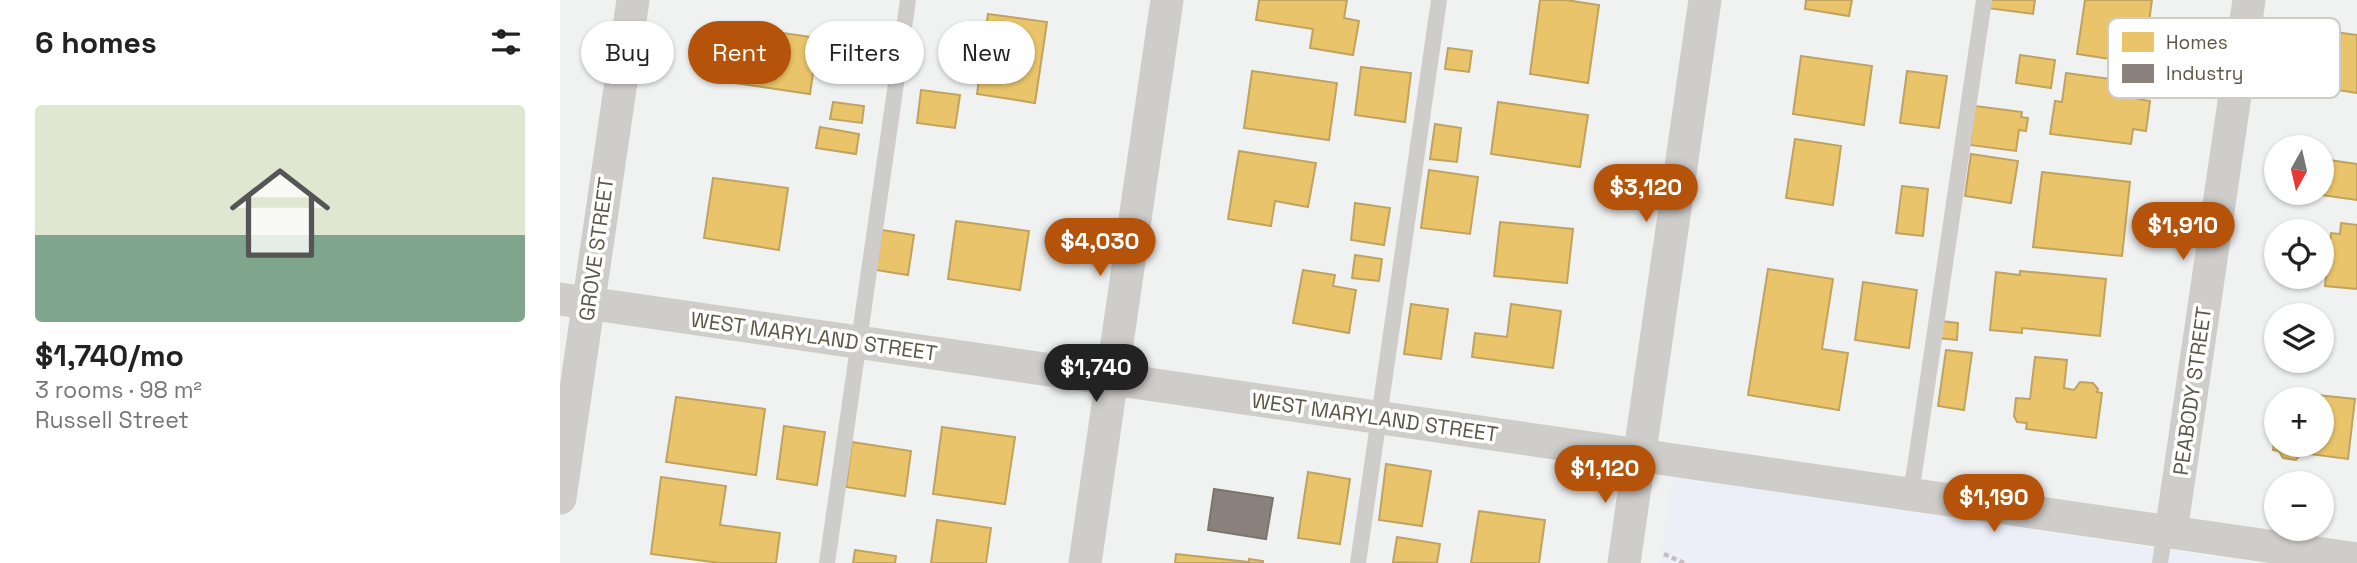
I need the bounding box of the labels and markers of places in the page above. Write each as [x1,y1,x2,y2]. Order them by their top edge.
pin: $3,120 [1589,164,1703,224]
pin: $1,910 [2126,202,2240,262]
pin: $4,030 [1043,218,1157,278]
pin: $1,740 [1039,344,1153,404]
pin: $1,120 [1548,446,1662,505]
pin: $1,190 [1937,475,2051,534]

